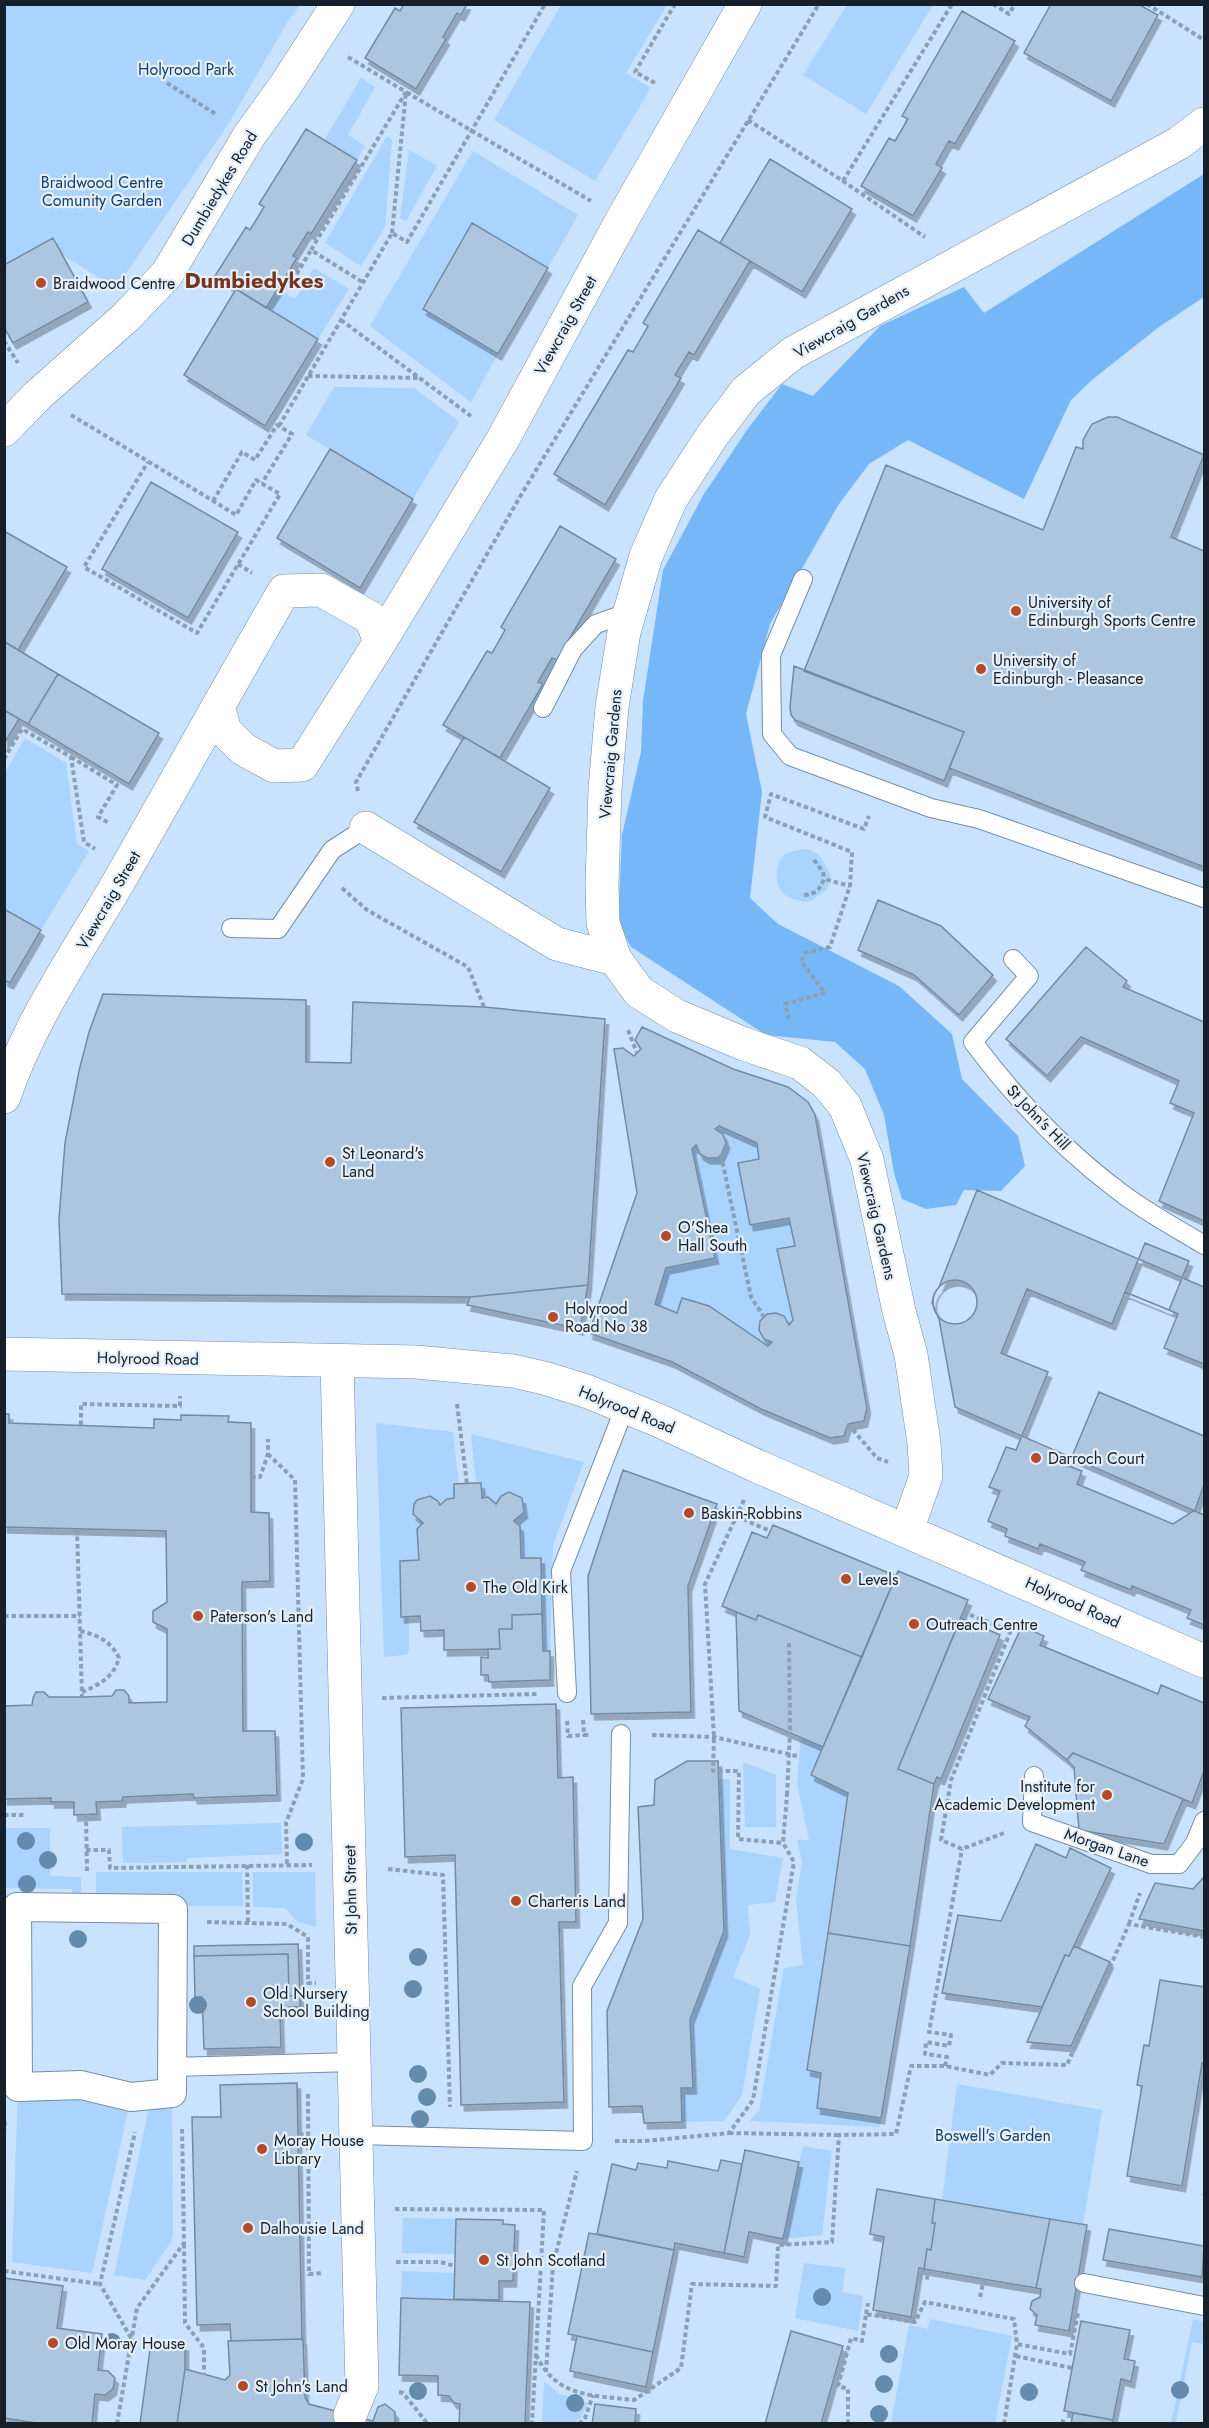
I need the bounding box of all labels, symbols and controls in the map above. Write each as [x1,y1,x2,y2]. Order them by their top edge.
park label: Holyrood Park [138,58,235,81]
street label: Dumbiedykes Road [176,127,263,250]
park label: Braidwood Centre Comunity Garden [41,171,163,212]
district label: Dumbiedykes [184,264,324,296]
street label: Viewcraig Street [529,271,602,379]
place label: Braidwood Centre [53,272,175,295]
marker: Braidwood Centre [34,276,48,290]
street label: Viewcraig Gardens [789,279,913,364]
place label: University of Edinburgh Sports Centre [1028,591,1196,632]
marker: University of Edinburgh Sports Centre [1009,604,1023,618]
place label: University of Edinburgh - Pleasance [993,649,1144,690]
marker: University of Edinburgh - Pleasance [974,662,988,676]
street label: Viewcraig Gardens [593,688,628,820]
street label: Viewcraig Street [71,847,146,954]
street label: St John's Hill [1001,1079,1076,1155]
place label: St Leonard's Land [342,1142,424,1183]
street label: Viewcraig Gardens [851,1150,902,1282]
marker: St Leonard's Land [323,1155,337,1169]
place label: O'Shea Hall South [678,1216,747,1257]
marker: O'Shea Hall South [659,1229,673,1243]
place label: Holyrood Road No 38 [565,1297,648,1338]
marker: Holyrood Road No 38 [546,1310,560,1324]
street label: Holyrood Road [97,1346,199,1371]
street label: Holyrood Road [575,1380,678,1439]
place label: Darroch Court [1048,1447,1144,1470]
marker: Darroch Court [1029,1451,1043,1465]
place label: Baskin-Robbins [701,1502,802,1525]
marker: Baskin-Robbins [682,1506,696,1520]
place label: Levels [858,1568,898,1591]
street label: Holyrood Road [1021,1571,1124,1634]
marker: Levels [839,1572,853,1586]
place label: The Old Kirk [483,1576,569,1599]
marker: The Old Kirk [464,1580,478,1594]
place label: Paterson's Land [210,1605,313,1628]
marker: Paterson's Land [191,1609,205,1623]
place label: Outreach Centre [926,1613,1038,1636]
marker: Outreach Centre [907,1617,921,1631]
place label: Institute for Academic Development [934,1775,1095,1816]
marker: Institute for Academic Development [1100,1788,1114,1802]
street label: Morgan Lane [1061,1822,1152,1873]
street label: St John Street [338,1845,363,1935]
place label: Charteris Land [528,1890,626,1913]
marker: Charteris Land [509,1894,523,1908]
place label: Old Nursery School Building [263,1982,370,2023]
marker: Old Nursery School Building [244,1995,258,2009]
park label: Boswell's Garden [935,2124,1051,2147]
place label: Moray House Library [274,2129,364,2170]
marker: Moray House Library [255,2142,269,2156]
place label: Dalhousie Land [260,2217,364,2240]
marker: Dalhousie Land [241,2221,255,2235]
place label: St John Scotland [496,2249,605,2272]
marker: St John Scotland [477,2253,491,2267]
place label: Old Moray House [65,2332,185,2355]
marker: Old Moray House [46,2336,60,2350]
place label: St John's Land [255,2375,348,2398]
marker: St John's Land [236,2379,250,2393]

